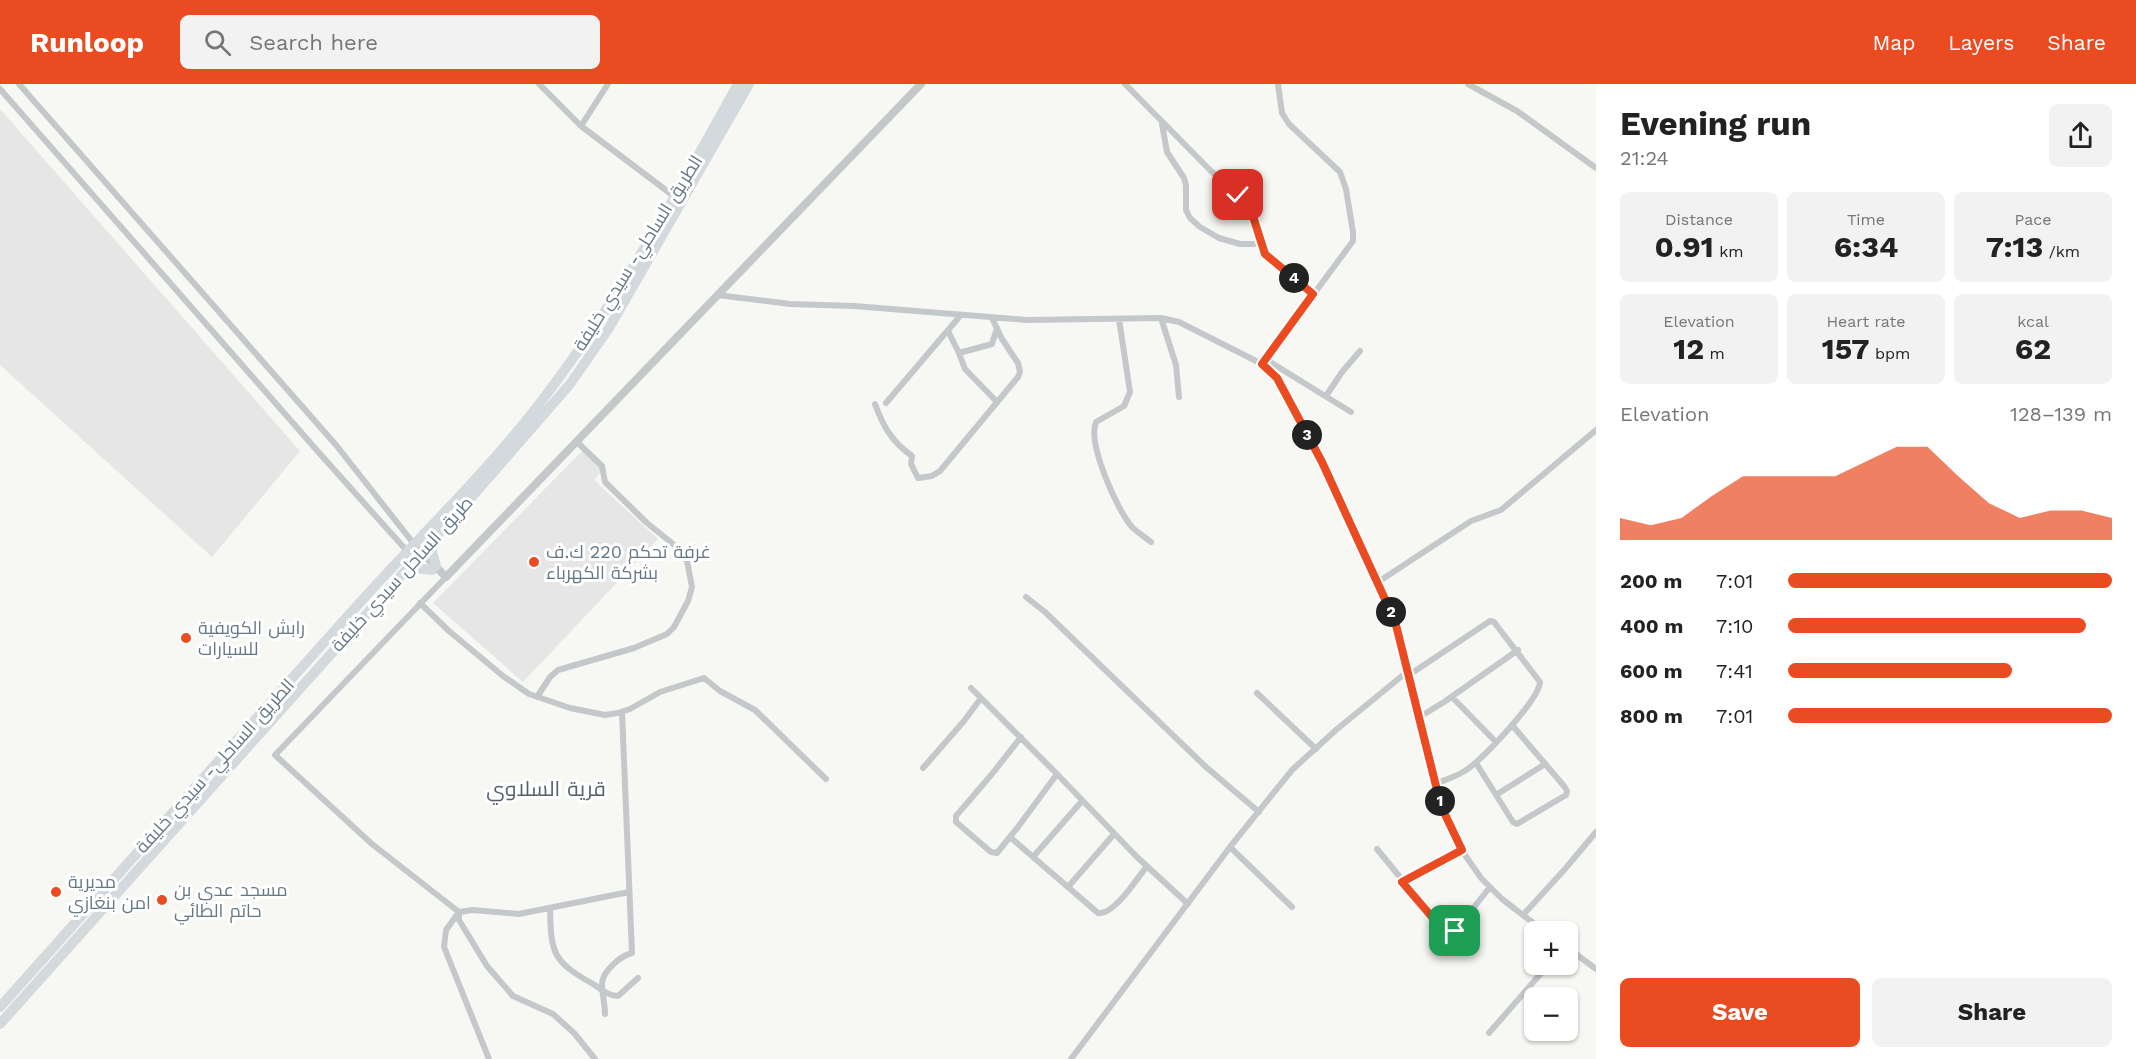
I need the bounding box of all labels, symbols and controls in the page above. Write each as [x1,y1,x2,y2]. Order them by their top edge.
search box [180,15,600,69]
text: Runloop [30,26,144,59]
icon: search [201,26,234,59]
text: Search here [249,30,378,55]
text: Map [1872,30,1915,55]
text: Layers [1948,30,2014,55]
text: Share [2047,30,2106,55]
text: Evening run [1620,104,1811,143]
button: share [2049,104,2112,167]
text: 21:24 [1620,146,1669,170]
street label: الطريق الساحلي- سيدي خليفة [569,151,710,357]
pin [1212,169,1263,220]
icon: check [1221,178,1254,211]
text: Distance [1665,210,1733,229]
text: Time [1847,210,1885,229]
text: Pace [2014,210,2052,229]
text: 0.91 [1655,229,1714,264]
text: 6:34 [1834,229,1898,264]
text: 7:13 [1986,229,2043,264]
text: km [1714,242,1743,261]
text: /km [2043,242,2080,261]
pin: 4 [1279,263,1309,293]
text: 4 [1289,268,1299,287]
text: Elevation [1663,312,1735,331]
text: Heart rate [1826,312,1906,331]
text: kcal [2017,312,2049,331]
text: 12 [1673,331,1704,366]
text: 157 [1822,331,1869,366]
text: 62 [2015,331,2051,366]
text: m [1704,344,1725,363]
text: bpm [1869,344,1910,363]
text: Elevation [1620,402,1709,426]
text: 128–139 m [2010,402,2112,426]
pin: 3 [1292,420,1322,450]
text: 3 [1302,425,1312,444]
street label: طريق الساحل سيدي خليفة [326,492,480,658]
place label: غرفة تحكم 220 ك.ف بشركة الكهرباء [546,541,711,584]
marker: غرفة تحكم 220 ك.ف بشركة الكهرباء [527,555,541,569]
text: 200 m [1620,569,1682,593]
text: 7:01 [1716,569,1753,593]
pin: 2 [1376,597,1406,627]
text: 2 [1386,602,1396,621]
text: 400 m [1620,614,1683,638]
text: 7:10 [1716,614,1753,638]
place label: رابش الكويفية للسيارات [198,617,305,660]
marker: رابش الكويفية للسيارات [179,631,193,645]
text: 600 m [1620,659,1683,683]
text: 7:41 [1716,659,1753,683]
street label: الطريق الساحلي- سيدي خليفة [131,674,301,860]
text: 800 m [1620,704,1683,728]
text: 7:01 [1716,704,1753,728]
district label: قرية السلاوي [486,776,606,805]
pin: 1 [1425,786,1455,816]
text: 1 [1437,791,1443,810]
place label: مديرية امن بنغازي [68,871,151,917]
place label: مسجد عدي بن حاتم الطائي [174,879,288,925]
marker: مديرية امن بنغازي [49,885,63,899]
marker: مسجد عدي بن حاتم الطائي [155,893,169,907]
pin [1429,905,1480,956]
icon: arrive [1438,914,1471,947]
map controls [1524,921,1578,1041]
button: + [1524,921,1578,975]
button: Save [1620,978,1860,1047]
button: Share [1872,978,2112,1047]
button: − [1524,987,1578,1041]

